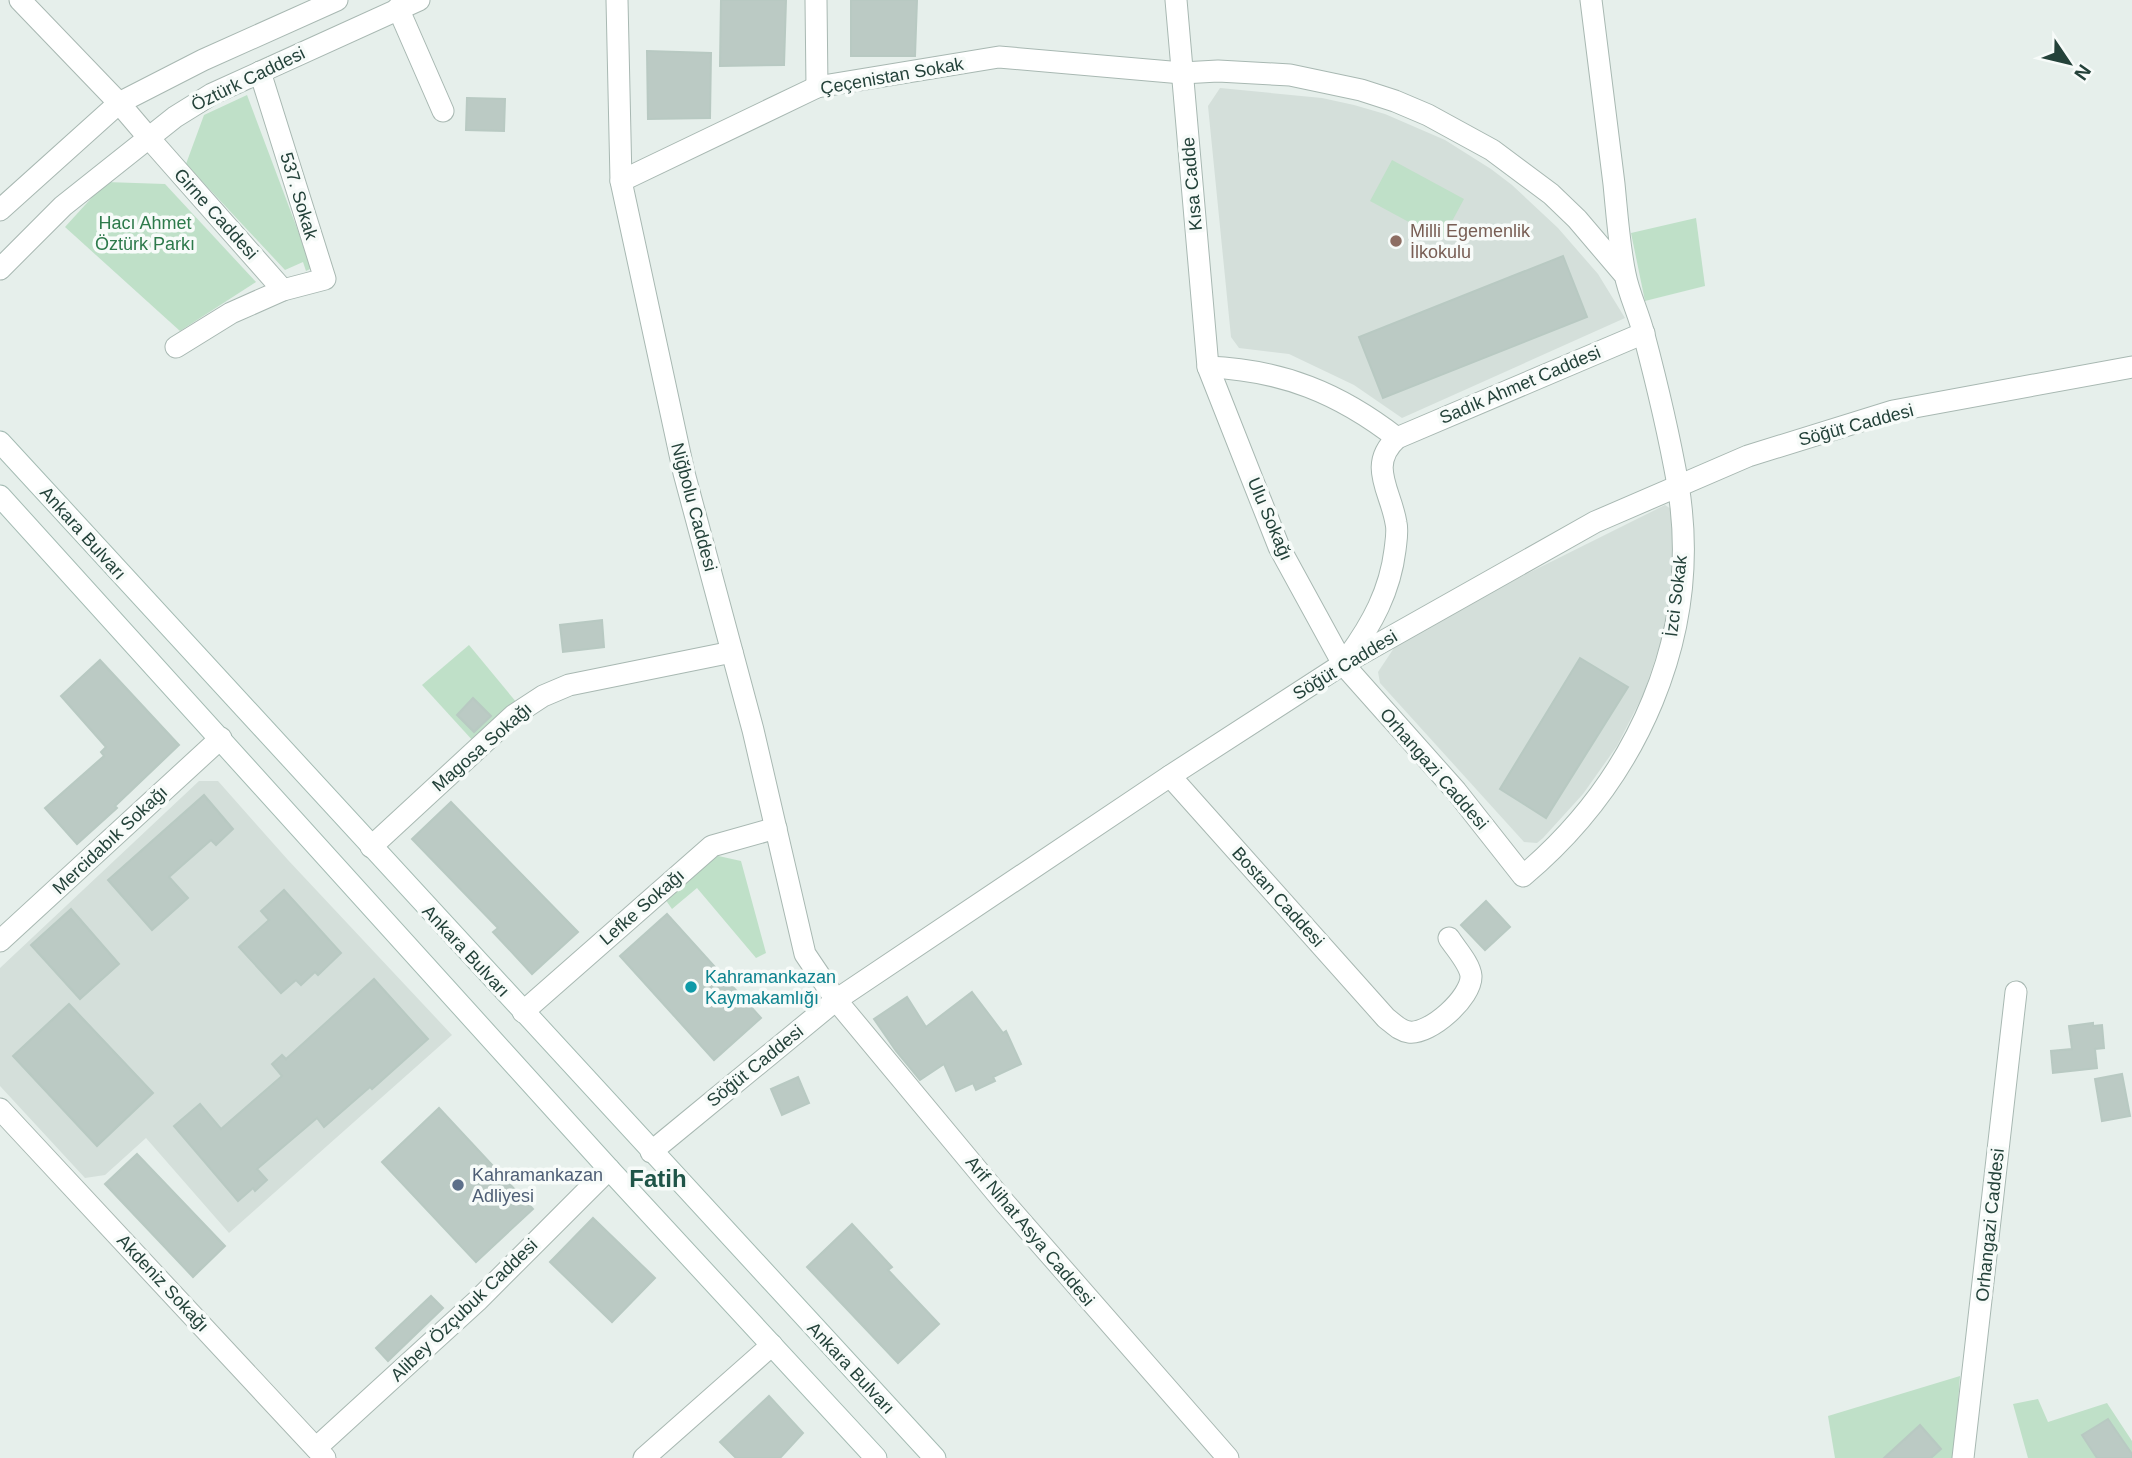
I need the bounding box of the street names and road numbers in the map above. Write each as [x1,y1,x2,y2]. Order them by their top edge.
street label: Öztürk Caddesi [188,43,308,115]
street label: Çeçenistan Sokak [819,53,966,98]
street label: Kısa Cadde [1178,136,1206,232]
street label: 537. Sokak [276,150,322,243]
street label: Girne Caddesi [170,165,262,263]
street label: Sadık Ahmet Caddesi [1436,342,1604,428]
street label: Söğüt Caddesi [1796,400,1916,450]
street label: Niğbolu Caddesi [667,441,721,573]
street label: Ulu Sokağı [1244,475,1296,563]
street label: Ankara Bulvarı [36,482,130,584]
street label: İzci Sokak [1661,553,1691,638]
street label: Söğüt Caddesi [1289,626,1401,704]
street label: Magosa Sokağı [428,698,536,796]
street label: Orhangazi Caddesi [1376,704,1492,834]
street label: Mercidabık Sokağı [49,782,171,898]
street label: Bostan Caddesi [1228,843,1328,951]
street label: Lefke Sokağı [596,865,688,949]
street label: Ankara Bulvarı [418,901,514,1001]
street label: Söğüt Caddesi [703,1021,807,1111]
street label: Orhangazi Caddesi [1972,1147,2008,1303]
street label: Arif Nihat Asya Caddesi [962,1152,1098,1310]
street label: Akdeniz Sokağı [113,1230,213,1336]
street label: Alibey Özçubuk Caddesi [387,1235,541,1385]
street label: Ankara Bulvarı [803,1318,899,1418]

